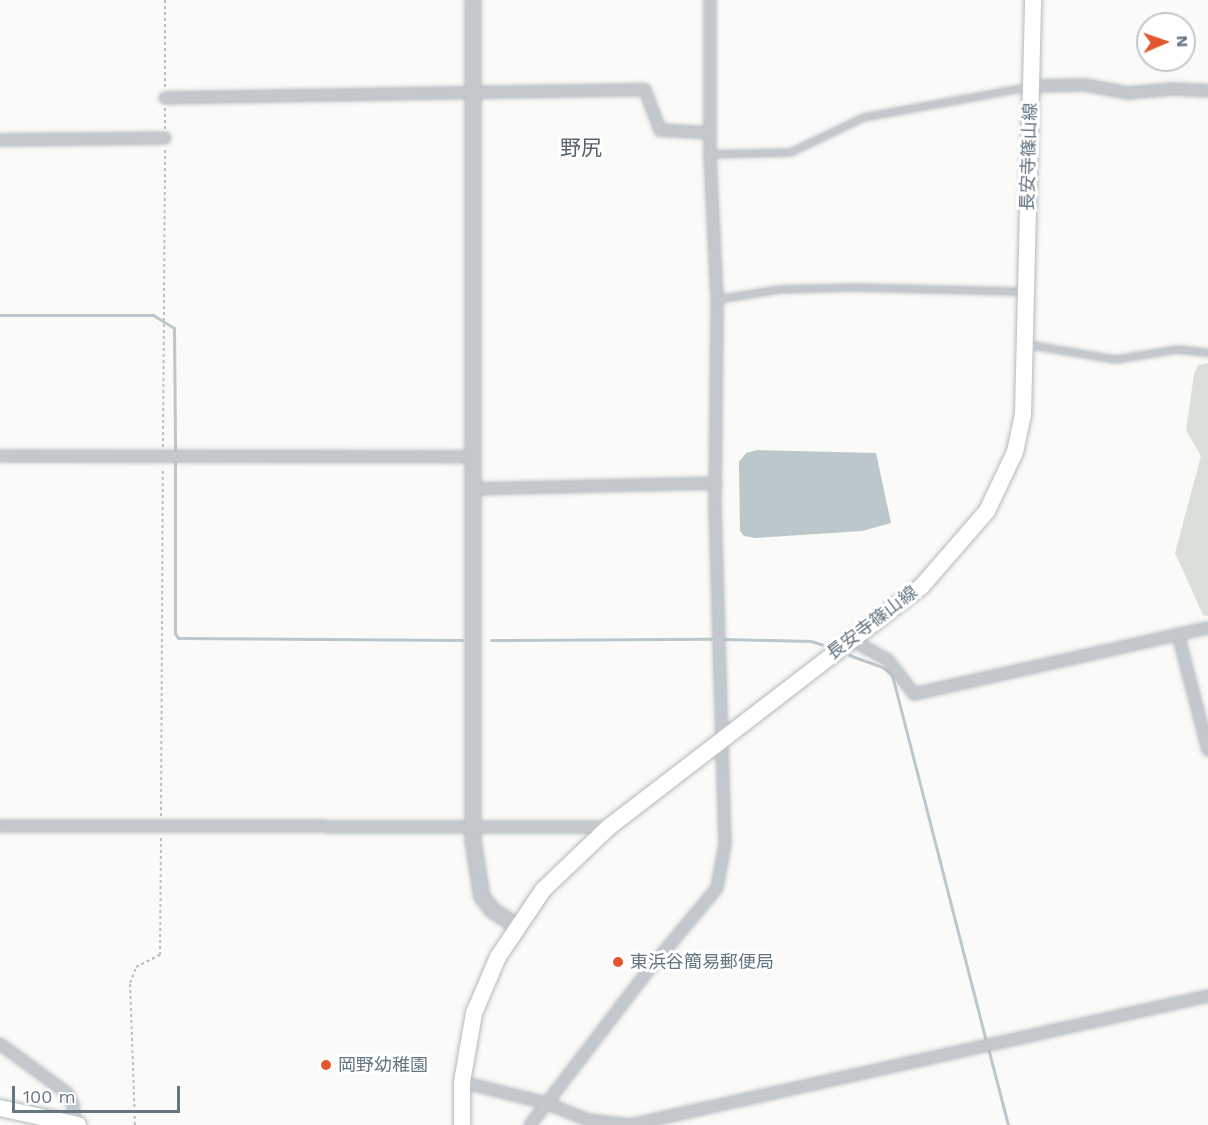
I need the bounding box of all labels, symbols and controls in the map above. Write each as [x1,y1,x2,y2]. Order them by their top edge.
north arrow [1136,12,1196,72]
text: N [1173,35,1192,48]
street label: 長安寺篠山線 [1016,103,1042,211]
district label: 野尻 [560,135,602,161]
street label: 長安寺篠山線 [822,582,922,664]
place label: 東浜谷簡易郵便局 [630,951,774,973]
marker: 東浜谷簡易郵便局 [611,955,625,969]
place label: 岡野幼稚園 [338,1054,428,1076]
marker: 岡野幼稚園 [319,1058,333,1072]
scale bar [15,1074,183,1112]
text: 100 m [23,1086,76,1107]

